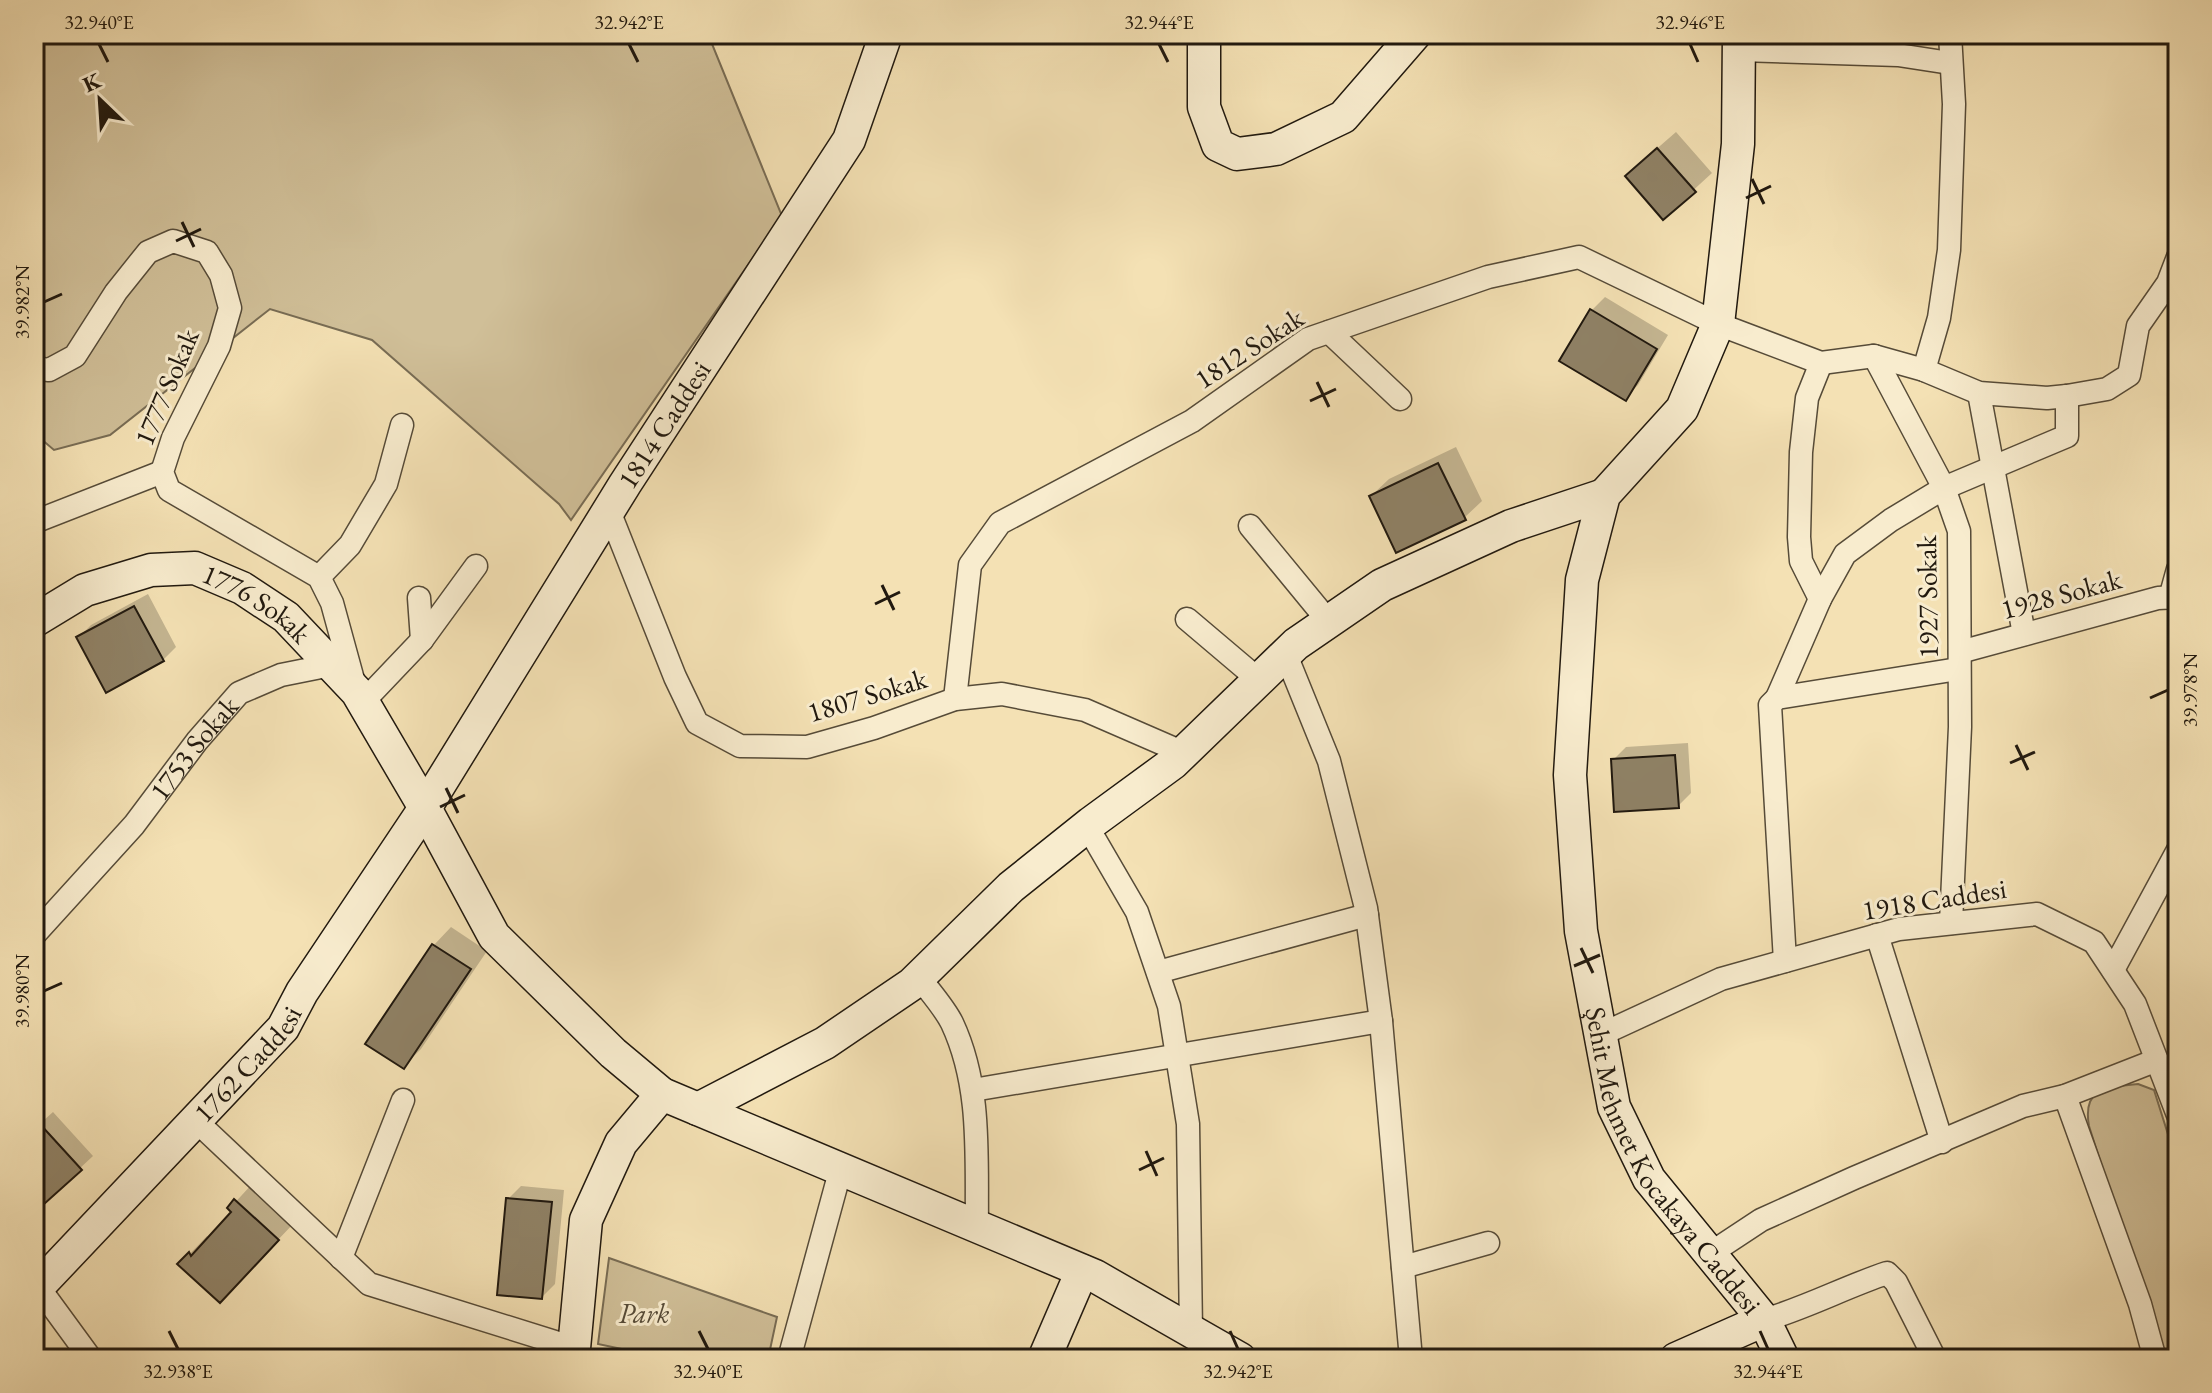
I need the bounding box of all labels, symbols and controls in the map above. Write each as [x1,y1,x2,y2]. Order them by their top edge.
text: 32.940°E [64,9,134,35]
text: 32.942°E [594,9,664,35]
text: 32.944°E [1124,9,1194,35]
text: 32.946°E [1655,9,1725,35]
north arrow [60,60,140,140]
text: K [78,66,106,99]
text: 39.982°N [9,265,35,339]
street label: 1812 Sokak [1188,299,1311,397]
street label: 1777 Sokak [125,322,207,451]
street label: 1814 Caddesi [609,354,719,495]
street label: 1927 Sokak [1908,534,1946,659]
street label: 1776 Sokak [197,555,320,651]
street label: 1928 Sokak [1997,560,2126,627]
text: 39.978°N [2177,653,2203,727]
street label: 1807 Sokak [803,660,932,730]
street label: 1753 Sokak [141,688,247,807]
street label: 1918 Caddesi [1859,870,2009,928]
text: 39.980°N [9,954,35,1028]
street label: 1762 Caddesi [185,999,310,1130]
street label: Şehit Mehmet Kocakaya Caddesi [1578,1004,1770,1322]
park label: Park [618,1295,670,1331]
text: 32.938°E [143,1358,213,1384]
text: 32.940°E [673,1358,743,1384]
text: 32.942°E [1203,1358,1273,1384]
text: 32.944°E [1733,1358,1803,1384]

